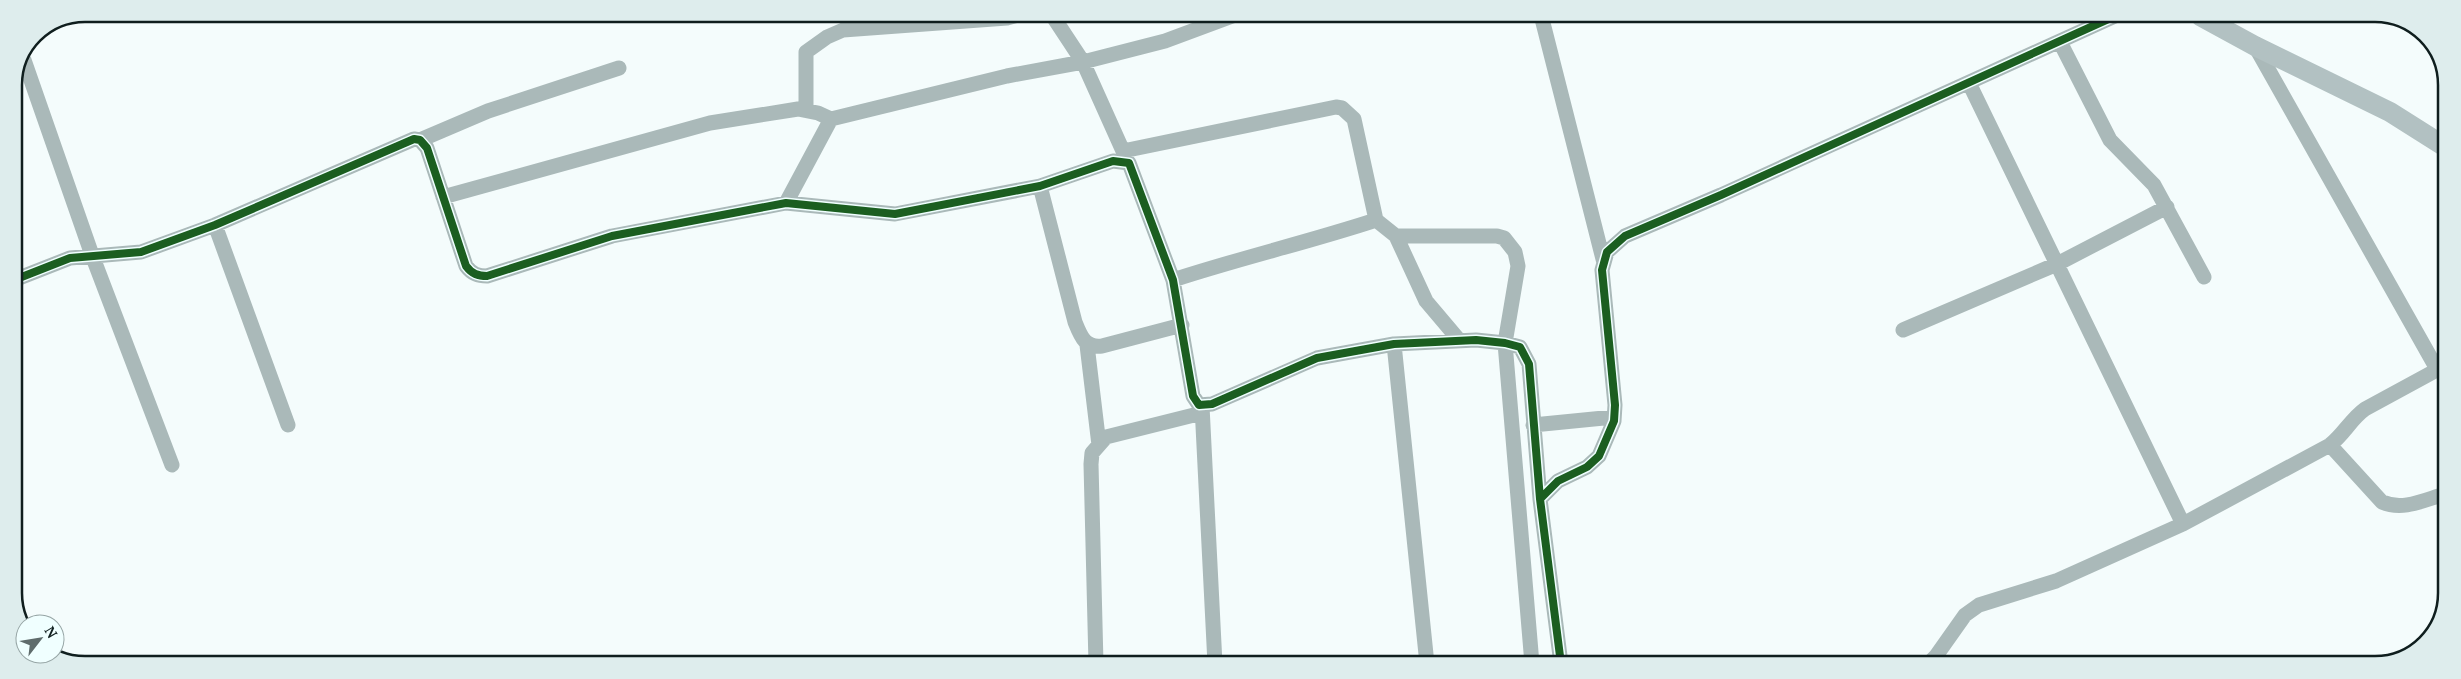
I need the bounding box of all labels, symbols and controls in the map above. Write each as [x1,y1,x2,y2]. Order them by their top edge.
north arrow [15,614,65,664]
text: N [41,623,63,642]

